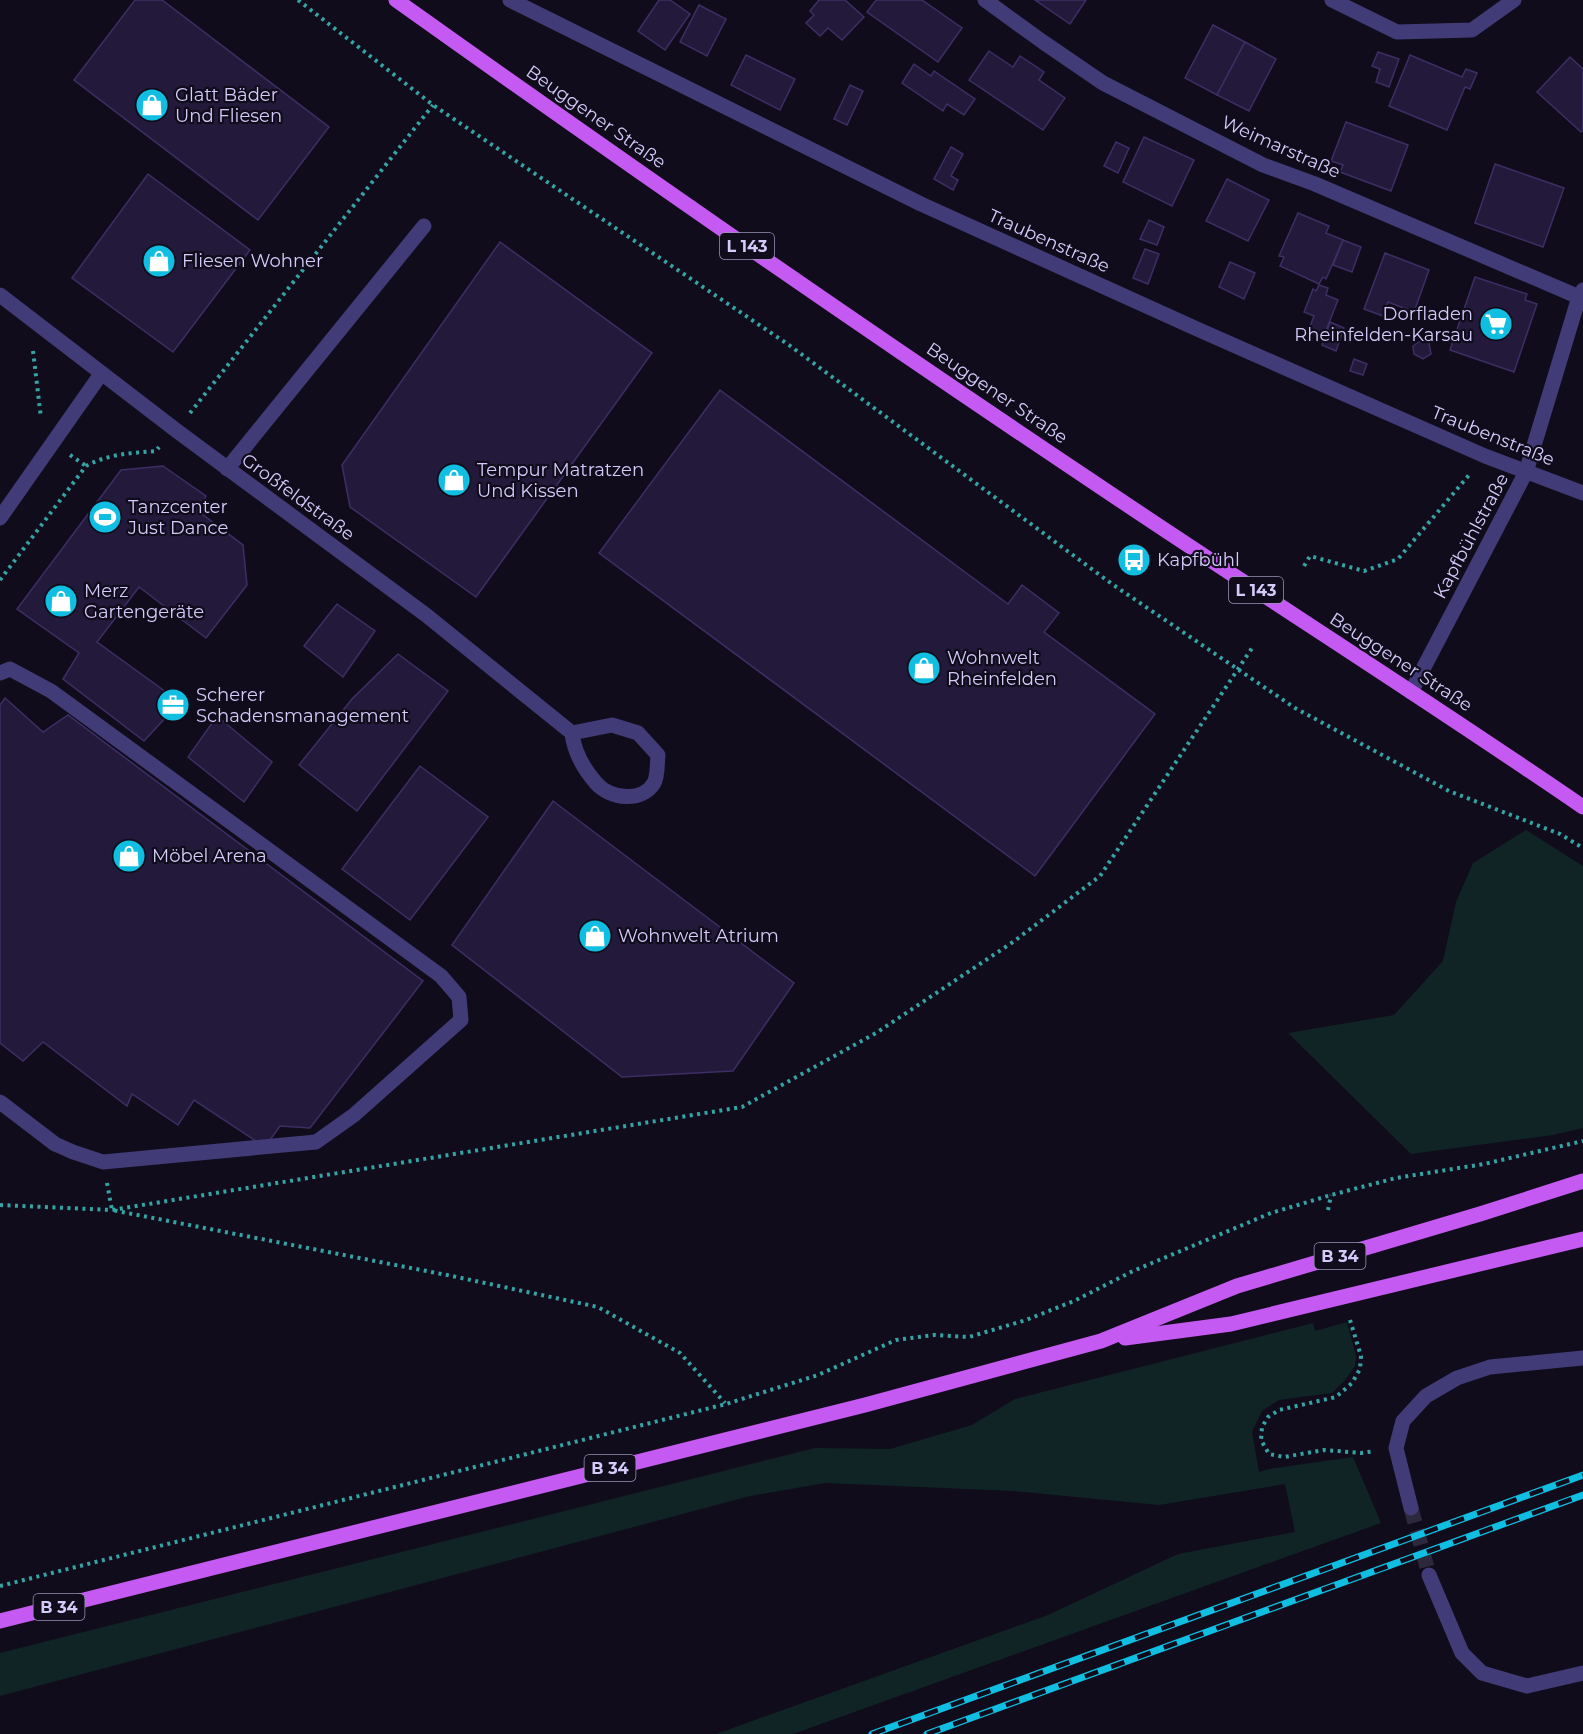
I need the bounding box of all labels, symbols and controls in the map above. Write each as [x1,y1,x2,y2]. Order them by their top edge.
street label: Beuggener Straße [522,61,670,174]
place label: Glatt Bäder Und Fliesen [175,84,282,127]
shop icon: Glatt Bäder Und Fliesen [134,87,170,123]
street label: Weimarstraße [1218,111,1344,183]
street label: Traubenstraße [985,204,1113,278]
road number: L 143 [720,233,774,259]
shop icon: Fliesen Wohner [141,243,177,279]
place label: Fliesen Wohner [182,250,323,272]
place label: Dorfladen Rheinfelden-Karsau [1294,303,1473,346]
supermarket icon: Dorfladen Rheinfelden-Karsau [1478,306,1514,342]
street label: Beuggener Straße [922,338,1072,448]
street label: Traubenstraße [1428,401,1558,471]
street label: Großfeldstraße [237,449,359,545]
place label: Tempur Matratzen Und Kissen [477,459,644,502]
shop icon: Tempur Matratzen Und Kissen [436,462,472,498]
street label: Kapfbühlstraße [1429,469,1513,602]
place label: Tanzcenter Just Dance [127,496,229,539]
sports icon: Tanzcenter Just Dance [87,499,123,535]
bus stop icon: Kapfbühl [1116,542,1152,578]
place label: Kapfbühl [1157,549,1240,571]
road number: L 143 [1229,577,1283,603]
place label: Merz Gartengeräte [84,580,204,623]
shop icon: Merz Gartengeräte [43,583,79,619]
street label: Beuggener Straße [1326,608,1476,716]
place label: Wohnwelt Rheinfelden [947,647,1057,690]
shop icon: Wohnwelt Rheinfelden [906,650,942,686]
place label: Scherer Schadensmanagement [196,684,409,727]
office icon: Scherer Schadensmanagement [155,687,191,723]
shop icon: Möbel Arena [111,838,147,874]
place label: Möbel Arena [152,845,267,867]
shop icon: Wohnwelt Atrium [577,918,613,954]
place label: Wohnwelt Atrium [618,925,779,947]
road number: B 34 [1314,1243,1366,1269]
road number: B 34 [584,1455,636,1481]
road number: B 34 [34,1594,84,1620]

